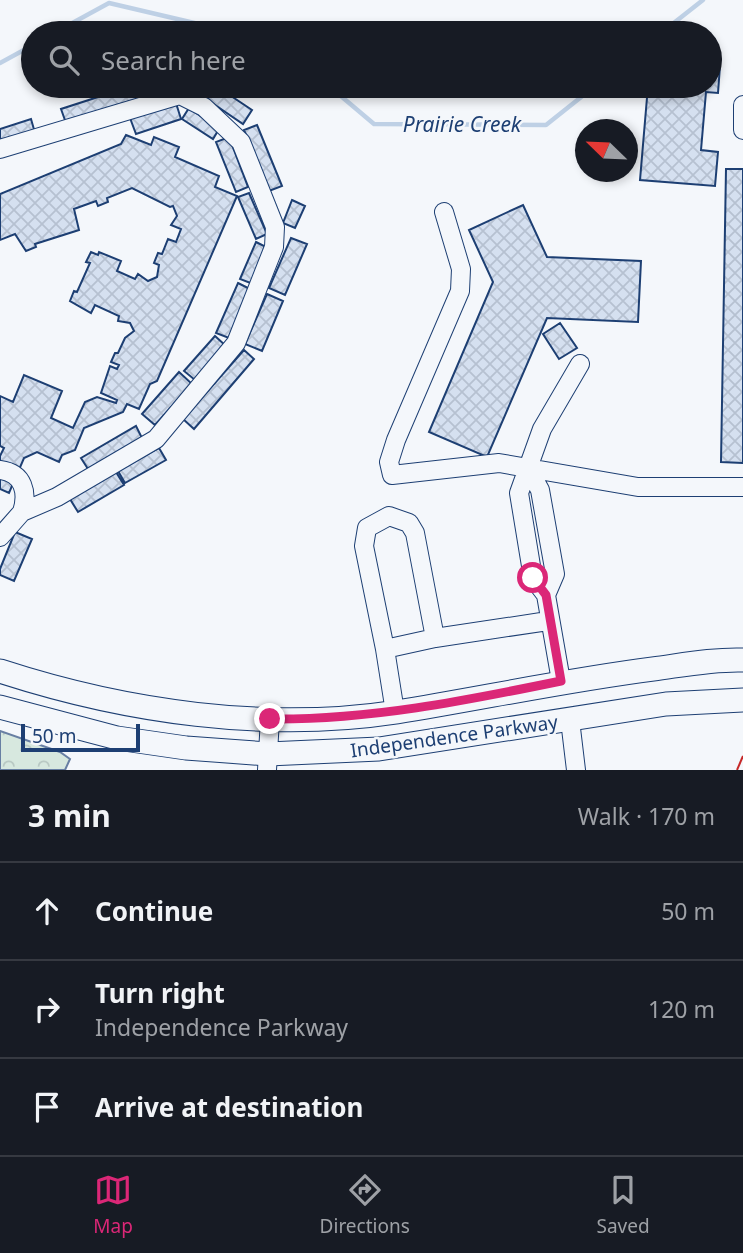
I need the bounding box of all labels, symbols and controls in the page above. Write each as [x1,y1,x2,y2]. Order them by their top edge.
search box [21,21,722,98]
icon: search [45,41,83,79]
text: Search here [101,42,246,78]
water label: Prairie Creek [403,110,523,138]
north arrow [575,119,638,182]
route start [517,562,548,593]
route end [254,703,285,734]
street label: Independence Parkway [349,709,560,763]
scale bar [21,721,140,753]
text: 50 m [32,723,76,749]
text: 3 min [28,795,111,836]
text: Walk · 170 m [578,800,715,832]
icon: ahead [28,892,66,930]
text: Continue [95,893,213,929]
text: 50 m [661,895,715,927]
text: Turn right [95,975,225,1011]
icon: right [28,990,66,1028]
text: 120 m [648,993,715,1025]
text: Independence Parkway [95,1011,348,1043]
icon: arrive [28,1088,66,1126]
text: Arrive at destination [95,1089,364,1125]
tab: Map [93,1171,133,1239]
tab: Directions [320,1171,410,1239]
tab: Saved [596,1171,650,1239]

